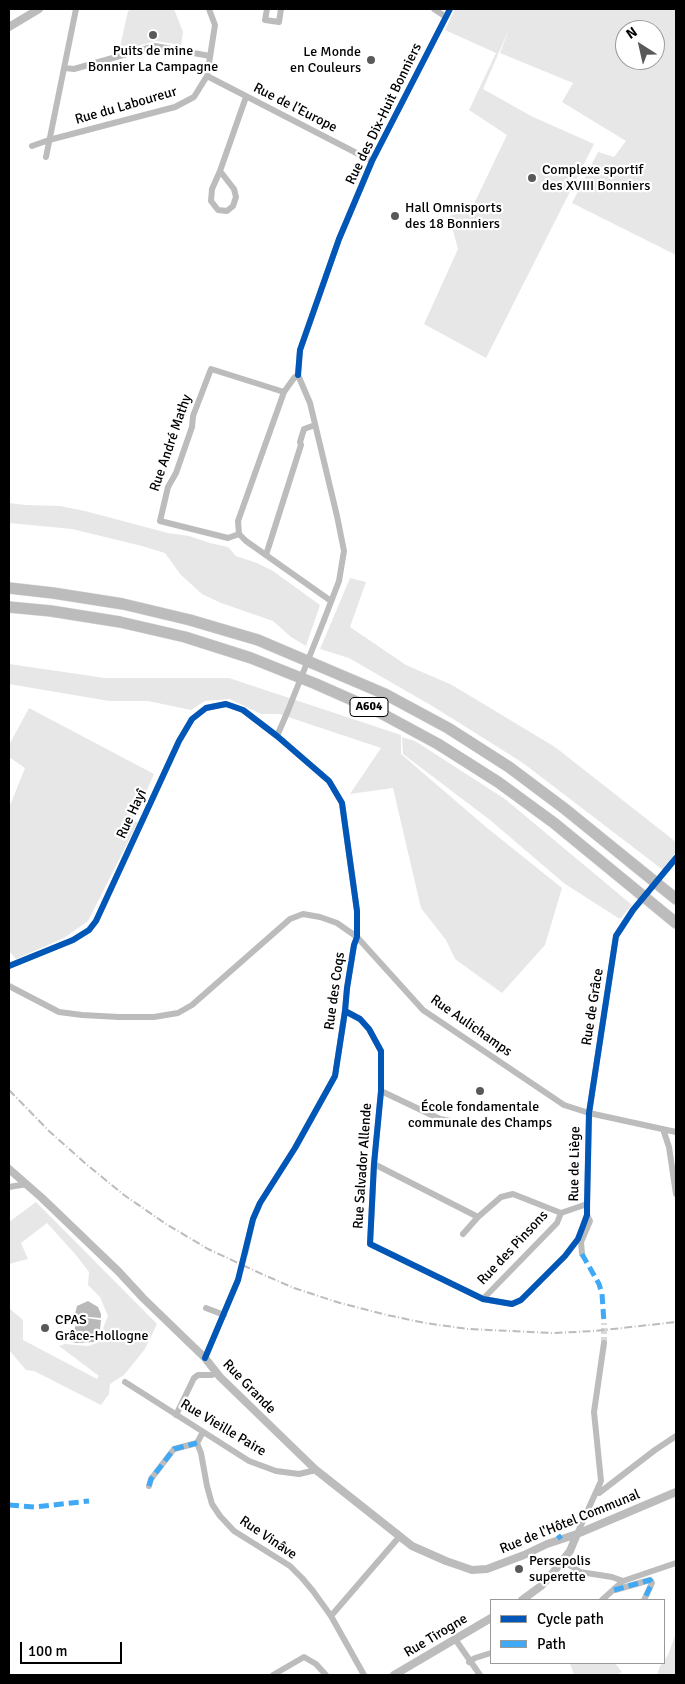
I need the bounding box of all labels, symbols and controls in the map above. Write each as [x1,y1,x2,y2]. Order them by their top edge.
north arrow [615,20,665,70]
text: N [623,23,641,43]
marker: Puits de mine Bonnier La Campagne [147,29,159,41]
street label: Rue des Dix-Huit Bonniers [342,41,426,187]
place label: Puits de mine Bonnier La Campagne [88,43,218,75]
place label: Le Monde en Couleurs [290,44,361,76]
marker: Le Monde en Couleurs [365,54,377,66]
street label: Rue de l'Europe [250,80,340,136]
street label: Rue du Laboureur [73,83,179,129]
place label: Complexe sportif des XVIII Bonniers [542,162,650,194]
marker: Complexe sportif des XVIII Bonniers [526,172,538,184]
place label: Hall Omnisports des 18 Bonniers [405,200,502,232]
marker: Hall Omnisports des 18 Bonniers [389,210,401,222]
street label: Rue André Mathy [147,392,195,494]
road number: A604 [350,698,388,716]
street label: Rue Hayî [113,787,151,841]
street label: Rue des Coqs [321,951,349,1031]
street label: Rue de Grâce [579,967,607,1047]
street label: Rue Aulichamps [427,992,515,1060]
marker: École fondamentale communale des Champs [474,1085,486,1097]
place label: École fondamentale communale des Champs [408,1099,552,1132]
street label: Rue Salvador Allende [350,1102,376,1230]
street label: Rue de Liège [566,1126,584,1202]
street label: Rue des Pinsons [474,1207,552,1289]
place label: CPAS Grâce-Hollogne [55,1312,148,1344]
marker: CPAS Grâce-Hollogne [39,1322,51,1334]
street label: Rue Grande [219,1356,279,1418]
street label: Rue Vieille Paire [177,1396,269,1460]
street label: Rue de l'Hôtel Communal [497,1486,643,1558]
street label: Rue Vinâve [236,1513,300,1563]
place label: Persepolis superette [529,1553,591,1585]
marker: Persepolis superette [513,1563,525,1575]
legend [490,1599,665,1664]
text: Cycle path [537,1610,604,1628]
street label: Rue Tirogne [401,1611,471,1661]
scale bar [22,1632,125,1664]
text: Path [537,1635,566,1653]
text: 100 m [28,1642,68,1660]

